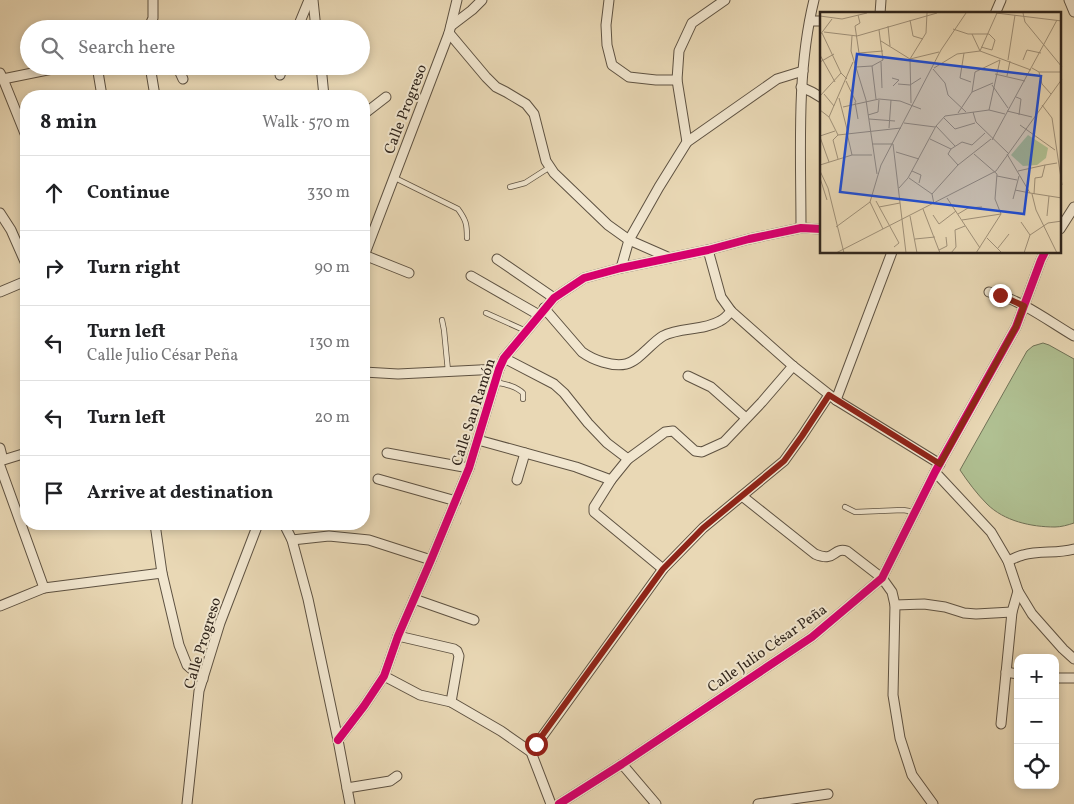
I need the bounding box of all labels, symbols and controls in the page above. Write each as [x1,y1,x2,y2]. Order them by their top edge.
inset map [820,12,1062,254]
search box [20,20,370,75]
icon: search [38,34,66,62]
text: Search here [78,35,175,61]
street label: Calle Progreso [380,62,433,158]
text: 8 min [40,108,97,137]
text: Walk · 570 m [262,112,350,134]
icon: ahead [40,179,68,207]
text: Continue [87,180,170,206]
text: 330 m [307,182,350,204]
icon: right [40,254,68,282]
text: Turn right [87,255,180,281]
text: 90 m [314,257,350,279]
route end [989,284,1012,307]
text: Turn left [87,319,166,345]
icon: left [40,329,68,357]
text: 130 m [309,332,350,354]
text: Calle Julio César Peña [87,345,238,367]
street label: Calle San Ramón [447,356,502,469]
icon: left [40,404,68,432]
text: Turn left [87,405,166,431]
text: 20 m [315,407,350,429]
icon: arrive [40,479,68,507]
text: Arrive at destination [87,480,273,506]
street label: Calle Progreso [180,595,227,692]
street label: Calle Julio César Peña [704,600,832,698]
map controls [1014,654,1059,789]
button: + [1014,654,1059,699]
button: − [1014,699,1059,744]
route start [525,733,548,756]
button: locate [1014,744,1059,789]

